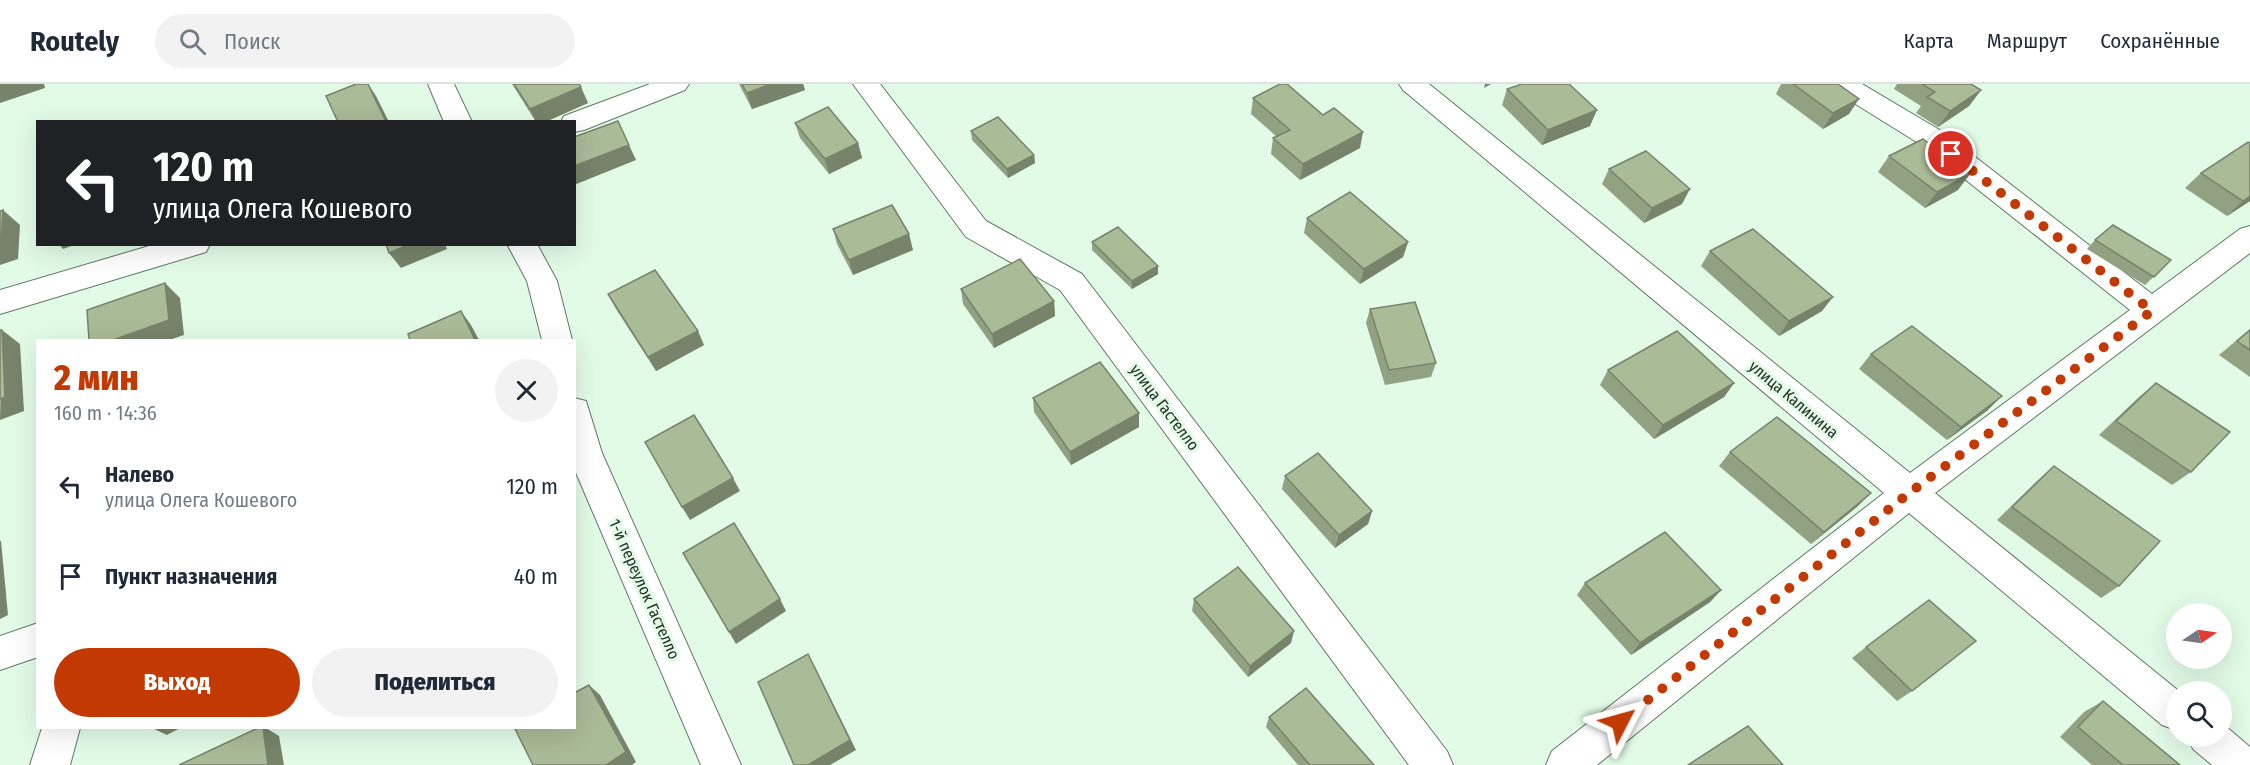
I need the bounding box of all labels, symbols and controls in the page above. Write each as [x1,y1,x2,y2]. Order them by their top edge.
search box [155,14,575,68]
text: Routely [30,25,119,58]
icon: search [176,25,209,58]
text: Поиск [224,28,280,55]
text: Карта [1904,28,1954,54]
text: Маршрут [1987,28,2067,54]
text: Сохранённые [2100,28,2220,54]
pin [1925,128,1976,179]
icon: arrive [1934,137,1967,170]
text: 120 m [153,142,254,192]
icon: left [54,144,132,222]
text: улица Олега Кошевого [153,193,412,225]
text: 2 мин [54,356,139,400]
street label: улица Калинина [1745,357,1842,442]
button: close [495,359,558,422]
street label: улица Гастелло [1126,360,1203,454]
text: 160 m · 14:36 [54,401,157,425]
text: Налево [105,461,174,488]
icon: left [54,470,87,503]
text: 120 m [506,473,558,500]
text: улица Олега Кошевого [105,488,297,512]
street label: 1-й переулок Гастелло [605,516,684,662]
icon: arrive [54,560,87,593]
text: Пункт назначения [105,563,277,590]
text: 40 m [514,563,558,590]
north arrow [2166,603,2232,669]
map controls [2166,603,2232,747]
button: Выход [54,648,300,717]
button: Поделиться [312,648,558,717]
button: search [2166,681,2232,747]
position arrow [1588,690,1652,754]

